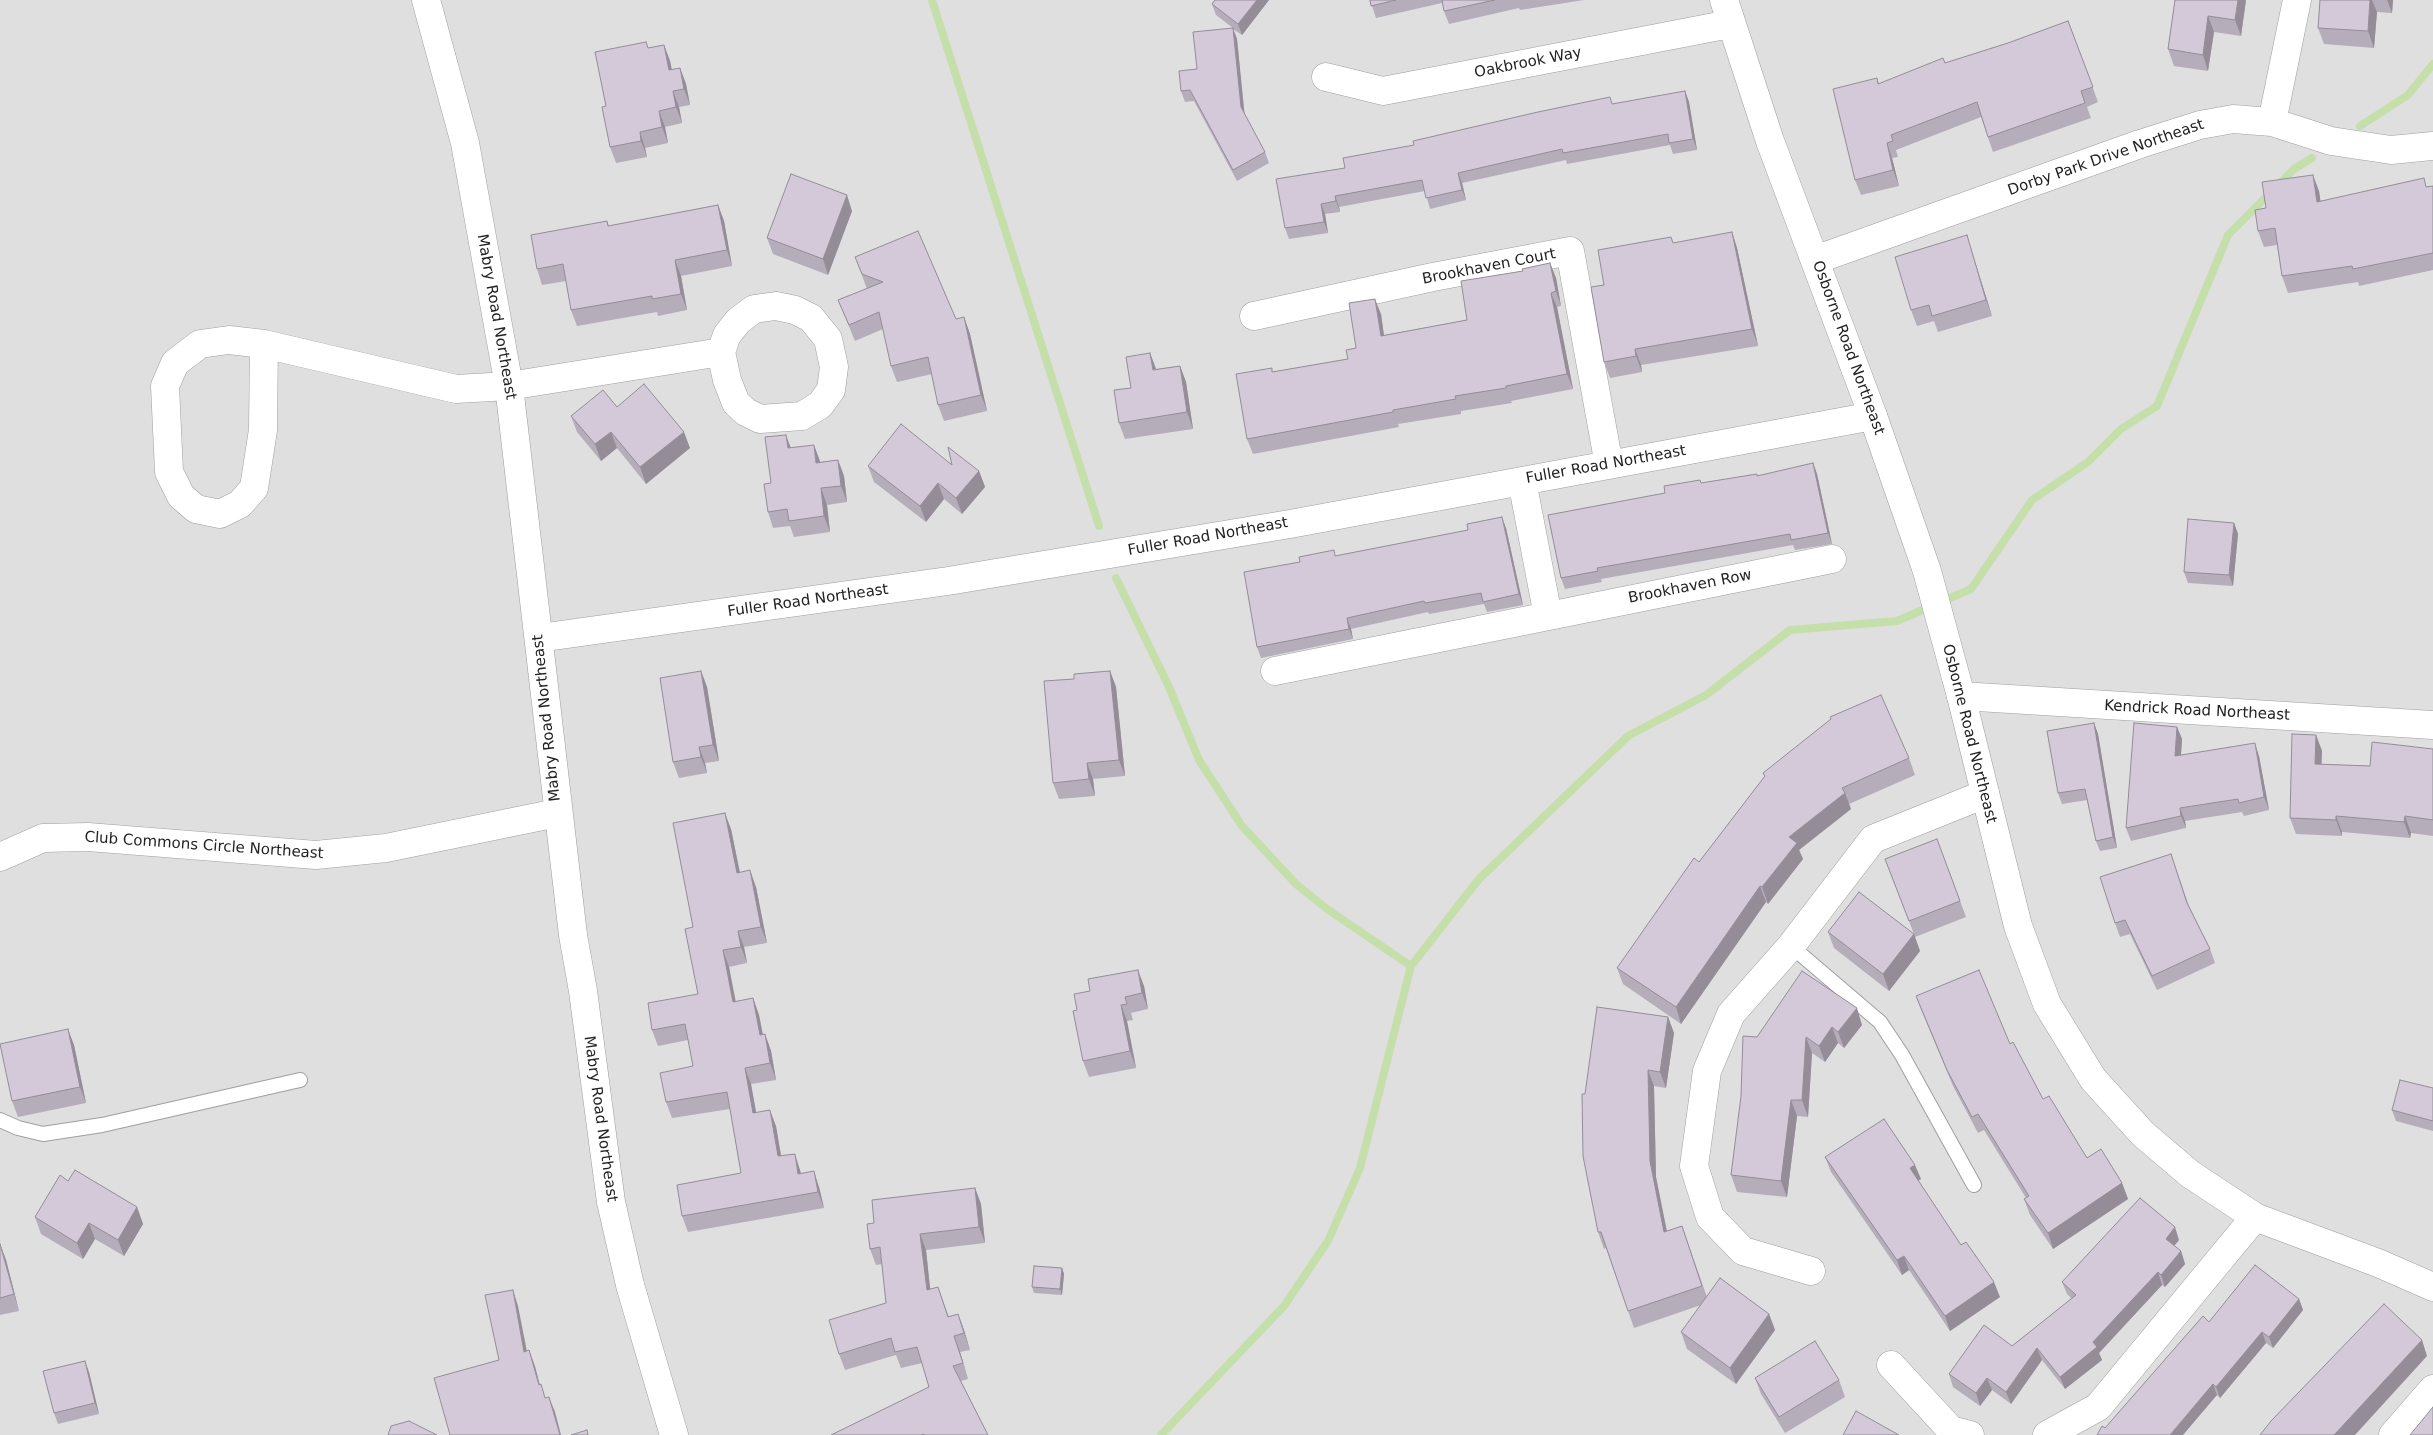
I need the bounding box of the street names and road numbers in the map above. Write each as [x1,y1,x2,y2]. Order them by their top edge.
street label: Oakbrook Way [1473,44,1583,82]
street label: Dorby Park Drive Northeast [2006,116,2206,200]
street label: Mabry Road Northeast [473,233,519,401]
street label: Brookhaven Court [1421,245,1557,289]
street label: Osborne Road Northeast [1808,258,1888,438]
street label: Fuller Road Northeast [1525,442,1687,488]
street label: Fuller Road Northeast [1127,514,1289,560]
street label: Brookhaven Row [1627,566,1753,608]
street label: Fuller Road Northeast [726,581,890,621]
street label: Mabry Road Northeast [529,634,565,802]
street label: Osborne Road Northeast [1938,642,2000,826]
street label: Kendrick Road Northeast [2104,697,2290,725]
street label: Club Commons Circle Northeast [84,829,324,863]
street label: Mabry Road Northeast [579,1035,621,1203]

